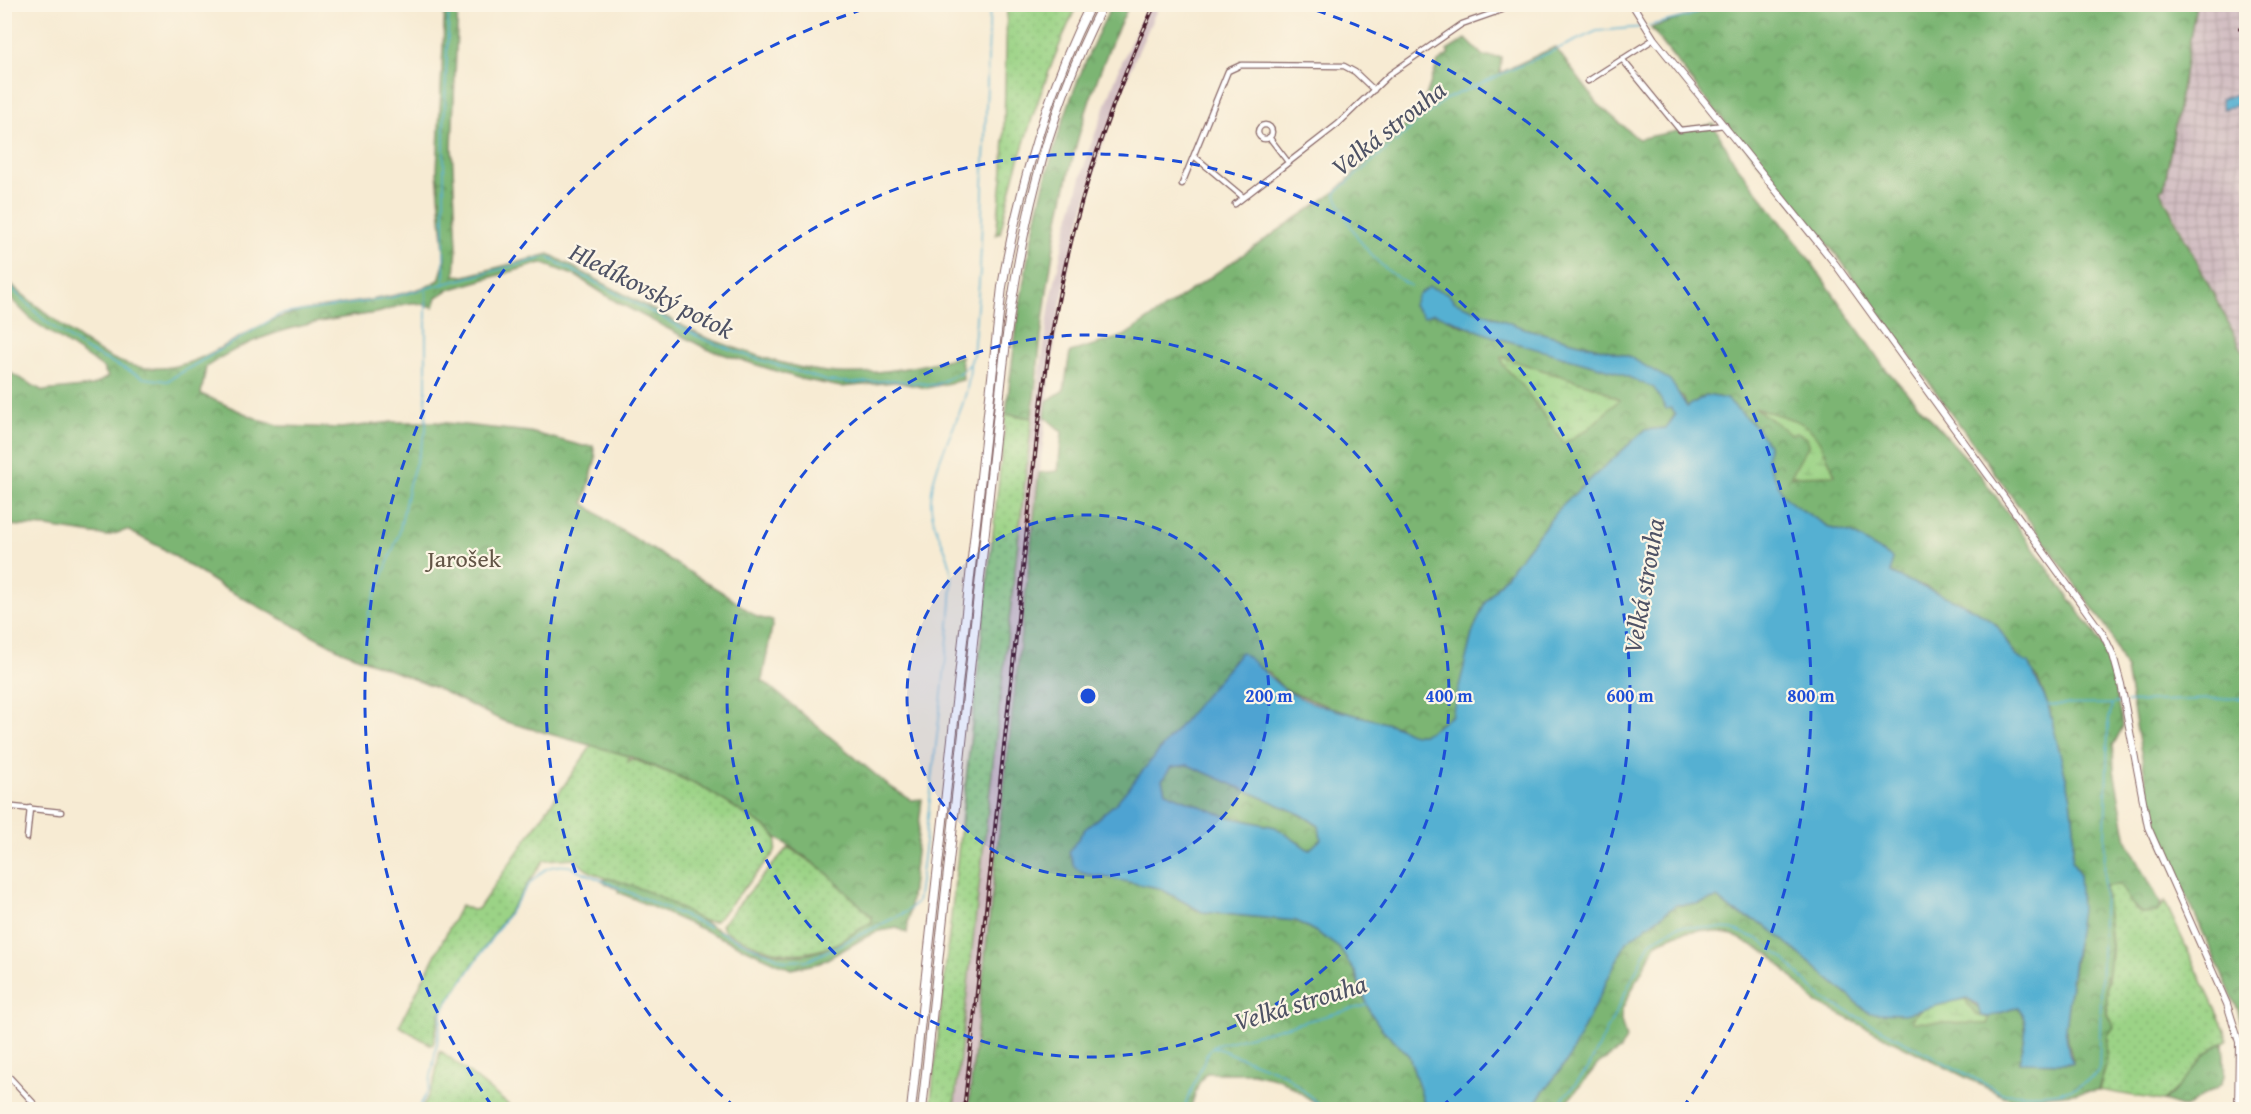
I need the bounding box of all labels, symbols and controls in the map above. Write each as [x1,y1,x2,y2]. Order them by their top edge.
water label: Velká strouha [1322,70,1454,186]
water label: Hledíkovský potok [562,231,741,348]
water label: Velká strouha [1612,515,1674,657]
park label: Jarošek [424,541,502,576]
text: 200 m [1245,682,1293,709]
text: 400 m [1425,682,1473,709]
text: 600 m [1606,682,1654,709]
text: 800 m [1787,682,1835,709]
centre of rings [1078,686,1098,706]
water label: Velká strouha [1229,963,1371,1041]

